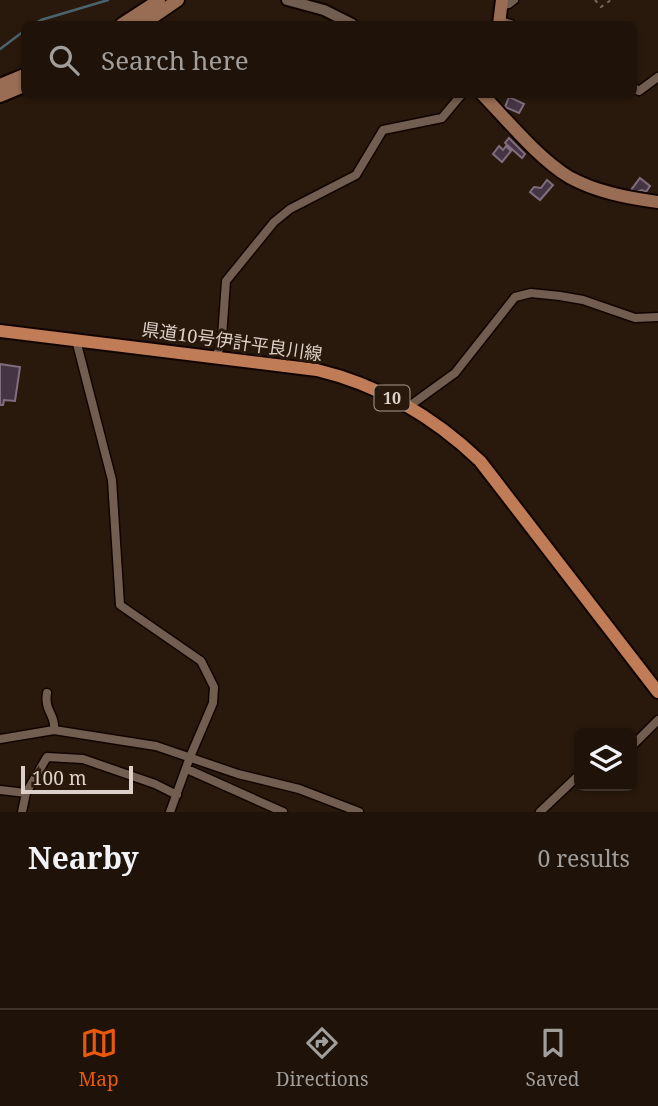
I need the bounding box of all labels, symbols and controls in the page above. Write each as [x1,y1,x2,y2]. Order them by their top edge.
search box [21,21,637,98]
icon: search [45,41,83,79]
text: Search here [101,42,249,78]
street label: 県道10号伊計平良川線 [140,316,324,366]
road number: 10 [374,386,410,410]
map controls [574,728,637,791]
button: layers [574,728,637,791]
scale bar [21,763,133,795]
text: 100 m [32,765,87,791]
text: Nearby [28,837,139,878]
text: 0 results [537,842,630,874]
tab: Map [79,1024,119,1092]
tab: Directions [276,1024,369,1092]
tab: Saved [526,1024,579,1092]

